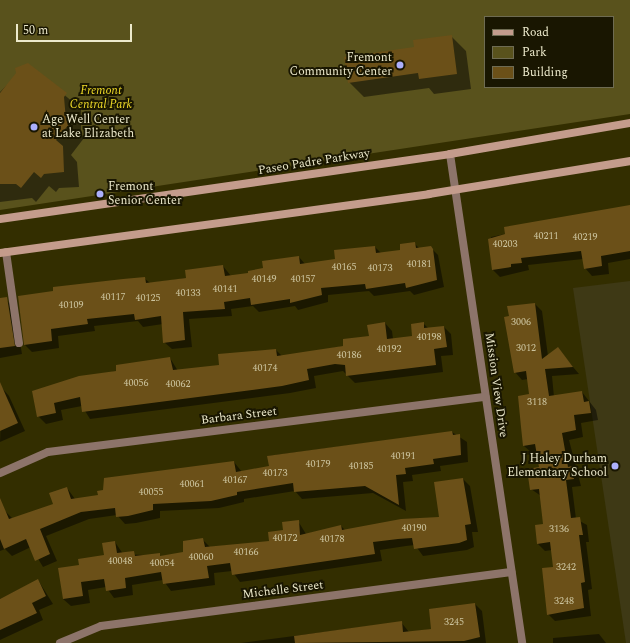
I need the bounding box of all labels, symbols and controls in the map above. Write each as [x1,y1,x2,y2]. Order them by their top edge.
scale bar [18,16,134,42]
legend [484,16,614,88]
text: 50 m [23,21,48,40]
text: Road [522,23,549,42]
text: Park [522,43,547,62]
place label: Fremont Community Center [289,51,392,79]
marker: Fremont Community Center [395,60,405,70]
text: Building [522,63,568,82]
park label: Fremont Central Park [70,84,132,112]
place label: Age Well Center at Lake Elizabeth [42,113,134,141]
marker: Age Well Center at Lake Elizabeth [29,122,39,132]
street label: Paseo Padre Parkway [257,146,371,178]
place label: Fremont Senior Center [108,180,182,208]
marker: Fremont Senior Center [95,189,105,199]
house number: 40211 [534,231,558,243]
house number: 40219 [573,232,597,244]
house number: 40203 [493,239,517,251]
house number: 40181 [407,259,431,271]
house number: 40165 [332,262,356,274]
house number: 40173 [368,263,392,275]
house number: 40149 [252,274,276,286]
house number: 40157 [291,274,315,286]
house number: 40141 [213,284,237,296]
house number: 40133 [176,288,200,300]
house number: 40117 [101,292,125,304]
house number: 40125 [136,293,160,305]
house number: 40109 [59,300,83,312]
house number: 3006 [511,317,531,329]
house number: 40198 [417,332,441,344]
street label: Mission View Drive [482,332,510,438]
house number: 3012 [516,343,536,355]
house number: 40192 [377,344,401,356]
house number: 40186 [337,350,361,362]
house number: 40174 [253,363,277,375]
house number: 40056 [124,378,148,390]
house number: 40062 [166,379,190,391]
house number: 3118 [527,397,547,409]
street label: Barbara Street [200,404,278,428]
house number: 40191 [391,451,415,463]
place label: J Haley Durham Elementary School [507,452,607,480]
house number: 40179 [306,459,330,471]
house number: 40185 [349,461,373,473]
marker: J Haley Durham Elementary School [610,461,620,471]
house number: 40173 [263,468,287,480]
house number: 40167 [223,475,247,487]
house number: 40061 [180,479,204,491]
house number: 40055 [139,487,163,499]
house number: 40190 [402,523,426,535]
house number: 3136 [549,524,569,536]
house number: 40172 [273,533,297,545]
house number: 40178 [320,534,344,546]
house number: 40166 [234,547,258,559]
house number: 40060 [189,552,213,564]
house number: 40048 [108,556,132,568]
house number: 40054 [150,558,174,570]
house number: 3242 [556,562,576,574]
street label: Michelle Street [242,578,324,602]
house number: 3248 [554,596,574,608]
house number: 3245 [444,617,464,629]

